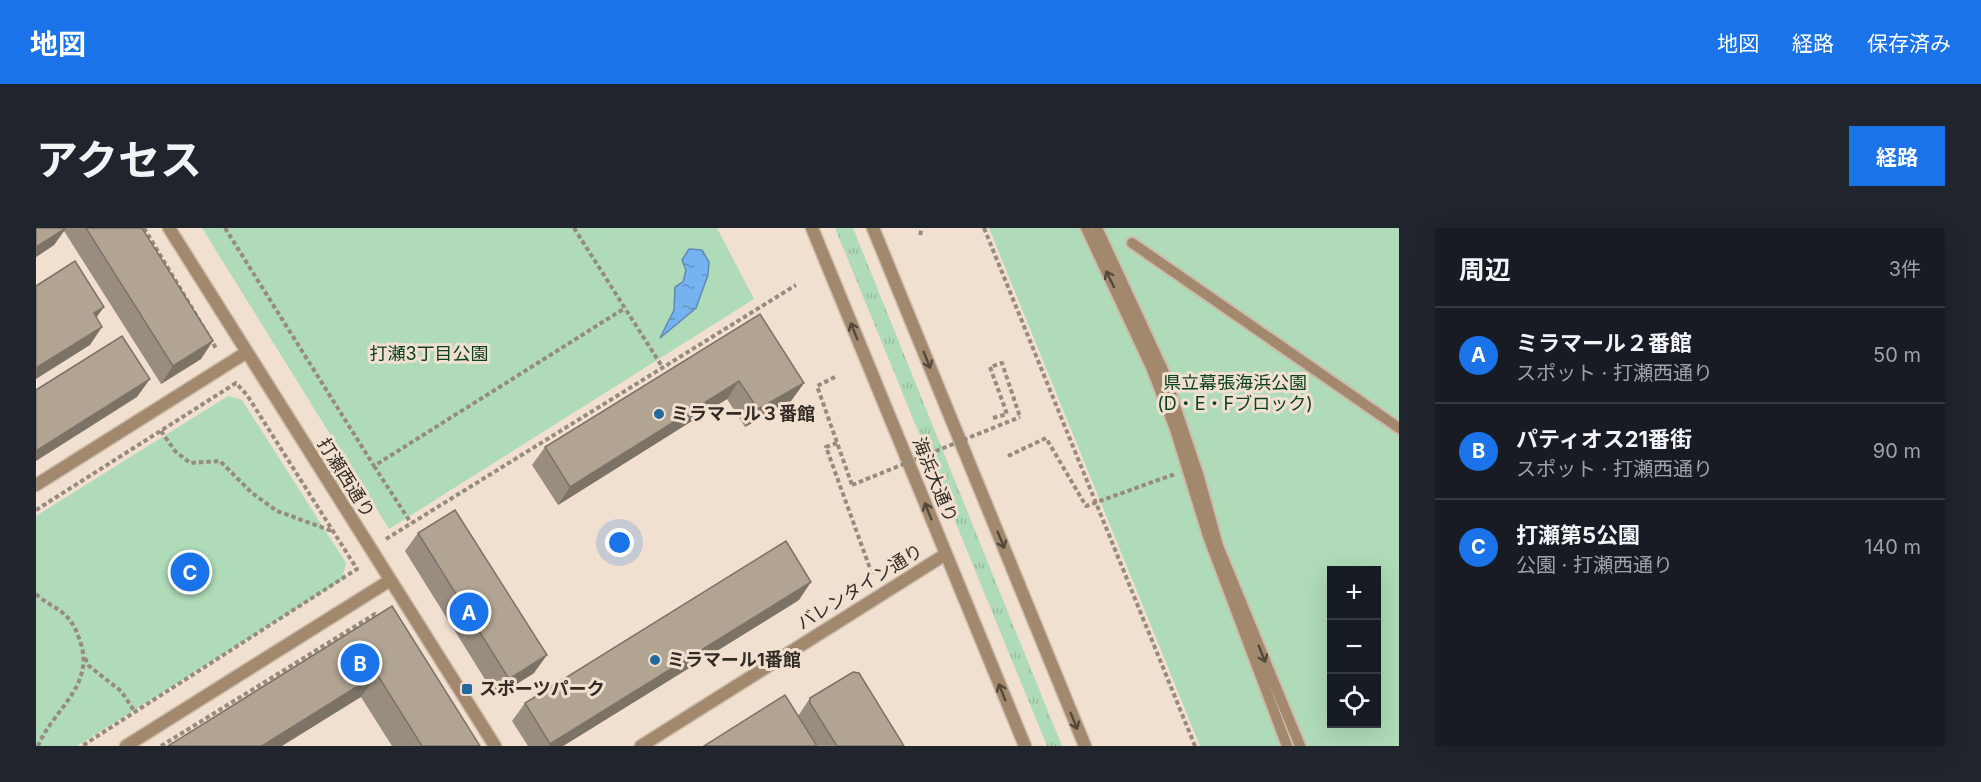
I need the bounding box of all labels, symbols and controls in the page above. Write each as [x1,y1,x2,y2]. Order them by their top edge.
text: 地図 [30,27,86,61]
text: 地図 [1717,31,1759,56]
text: 経路 [1792,31,1834,56]
text: 保存済み [1867,31,1951,56]
button: 経路 [1849,126,1945,186]
text: アクセス [36,134,202,185]
text: 周辺 [1459,254,1511,285]
text: 3件 [1889,257,1921,281]
one-way arrow [1104,271,1116,289]
one-way arrow [848,322,859,341]
text: ミラマール２番館 [1516,330,1692,356]
park label: 打瀬3丁目公園 [369,343,489,364]
text: A [1471,343,1486,367]
text: 50 m [1873,343,1921,367]
one-way arrow [922,350,933,369]
text: スポット · 打瀬西通り [1516,361,1713,385]
park label: 県立幕張海浜公園 (D・E・Fブロック) [1157,372,1313,414]
place label: ミラマール３番館 [671,403,815,424]
marker: ミラマール３番館 [652,407,666,421]
text: パティオス21番街 [1516,426,1692,452]
street label: 打瀬西通り [314,434,379,521]
street label: 海浜大通り [909,434,962,525]
text: B [1472,439,1485,463]
text: 90 m [1873,439,1921,463]
text: スポット · 打瀬西通り [1516,457,1713,481]
one-way arrow [922,503,933,521]
text: 打瀬第5公園 [1516,522,1640,548]
your location [605,528,634,557]
one-way arrow [996,531,1007,549]
text: C [1471,535,1486,559]
text: 140 m [1864,535,1921,559]
street label: バレンタイン通り [793,540,926,634]
pin: C [170,550,210,594]
text: 公園 · 打瀬西通り [1516,553,1673,577]
map controls [1327,566,1381,728]
button: + [1327,566,1381,620]
pin: A [450,590,488,634]
button: − [1327,620,1381,674]
pin: B [340,640,380,686]
one-way arrow [1257,644,1268,662]
place label: ミラマール1番館 [667,649,801,670]
marker: ミラマール1番館 [648,653,662,667]
button: locate [1327,674,1381,728]
place label: スポーツパーク [479,678,605,699]
marker: スポーツパーク [460,682,474,696]
one-way arrow [996,683,1007,702]
one-way arrow [1069,711,1080,730]

